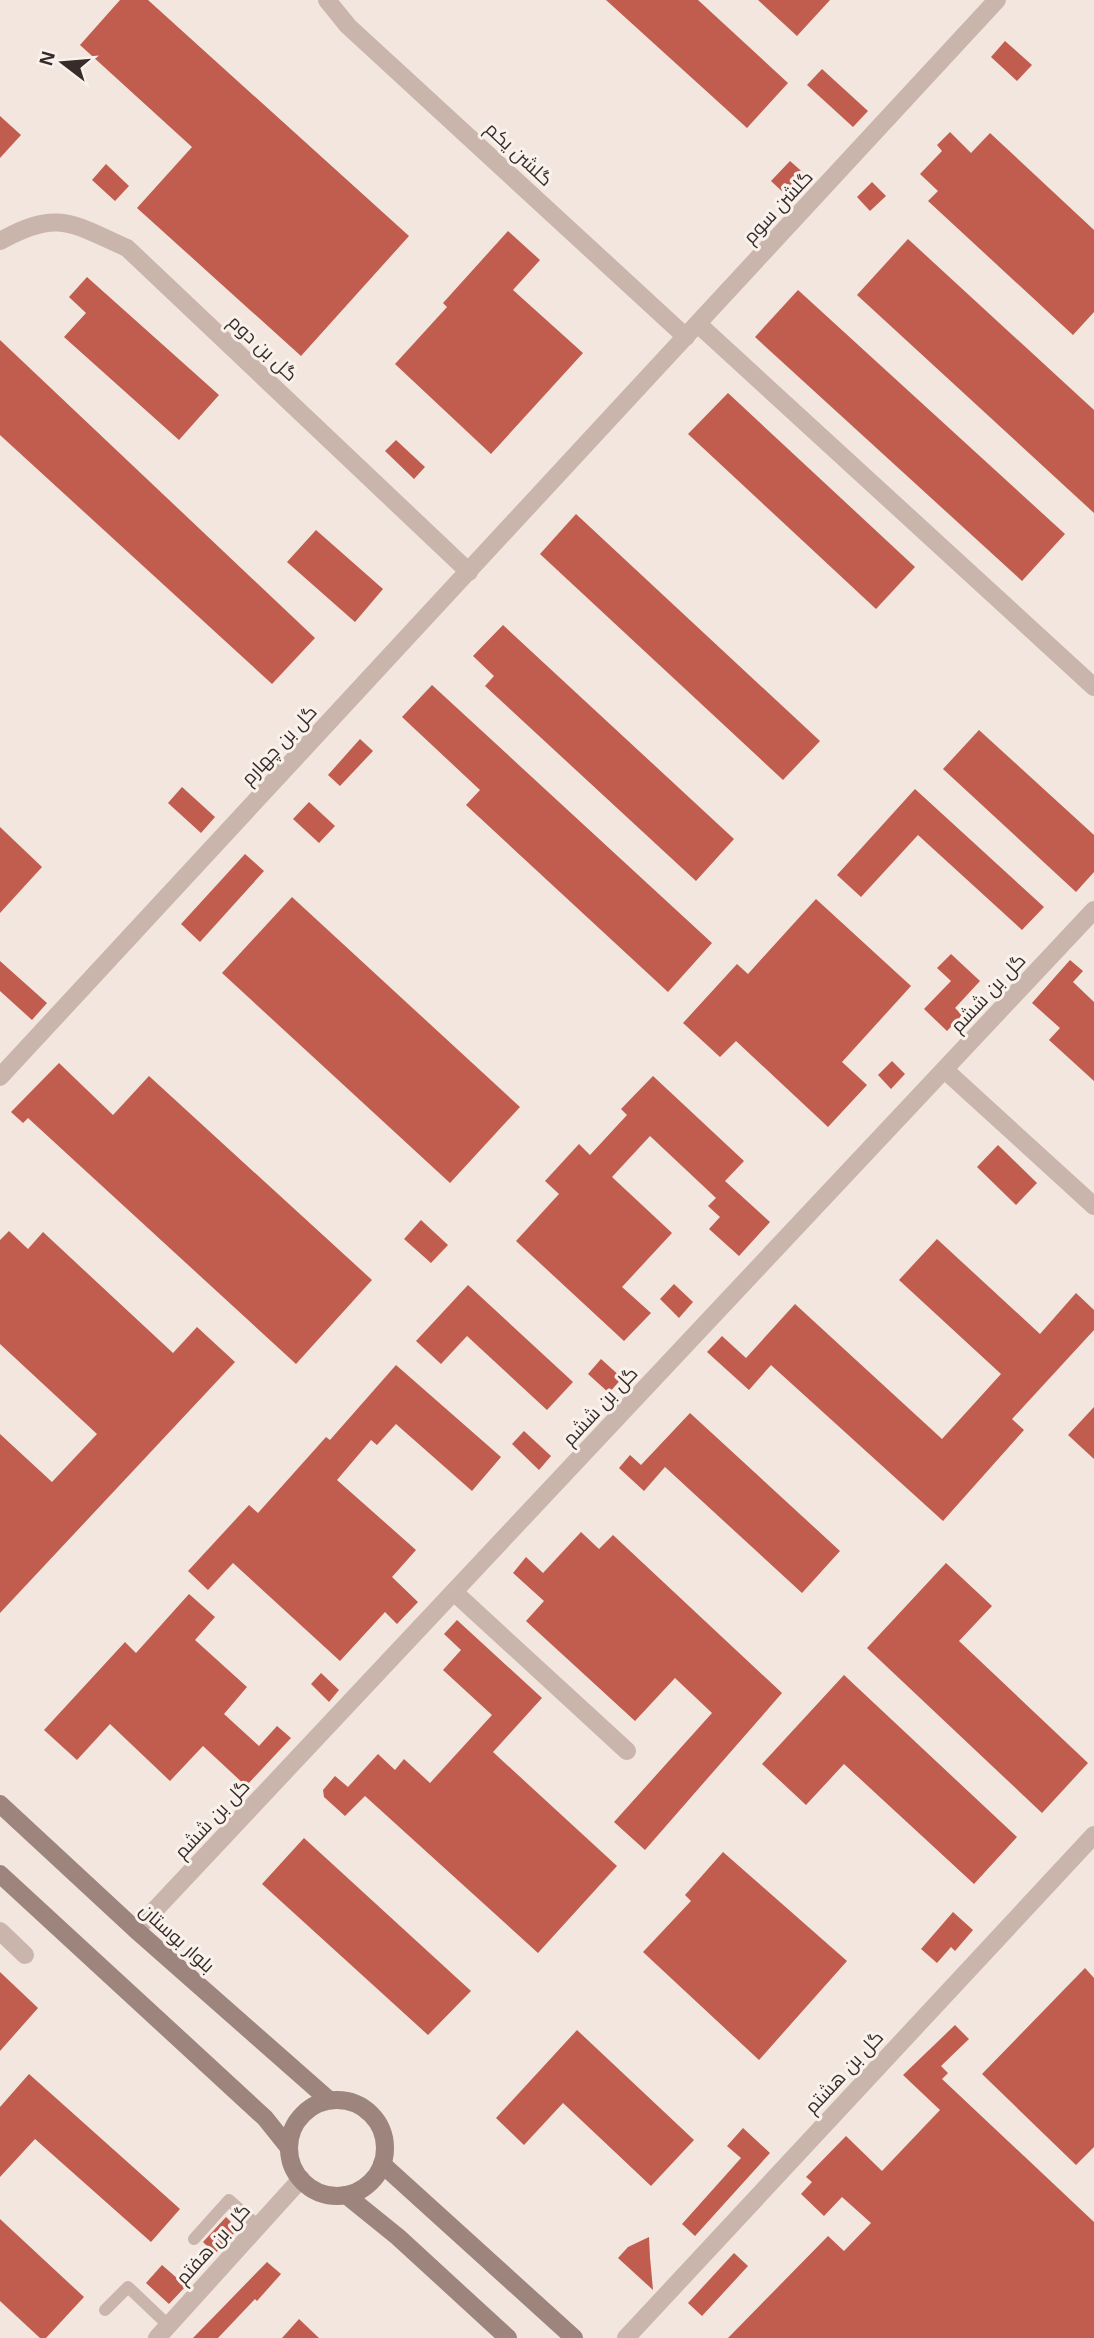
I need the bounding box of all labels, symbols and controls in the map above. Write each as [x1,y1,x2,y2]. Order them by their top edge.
north arrow [28,28,98,98]
text: N [35,49,59,68]
street label: گلشن یکم [479,118,557,192]
street label: گلشن سوم [739,166,819,250]
street label: گل بن دوم [222,311,302,387]
street label: گل بن چهارم [237,701,323,791]
street label: گل بن ششم [946,949,1032,1039]
street label: گل بن ششم [558,1362,644,1452]
street label: گل بن ششم [170,1775,256,1865]
street label: بلوار بوستان [135,1899,219,1978]
street label: گل بن هشتم [801,2027,890,2119]
street label: گل بن هفتم [172,2200,257,2290]

